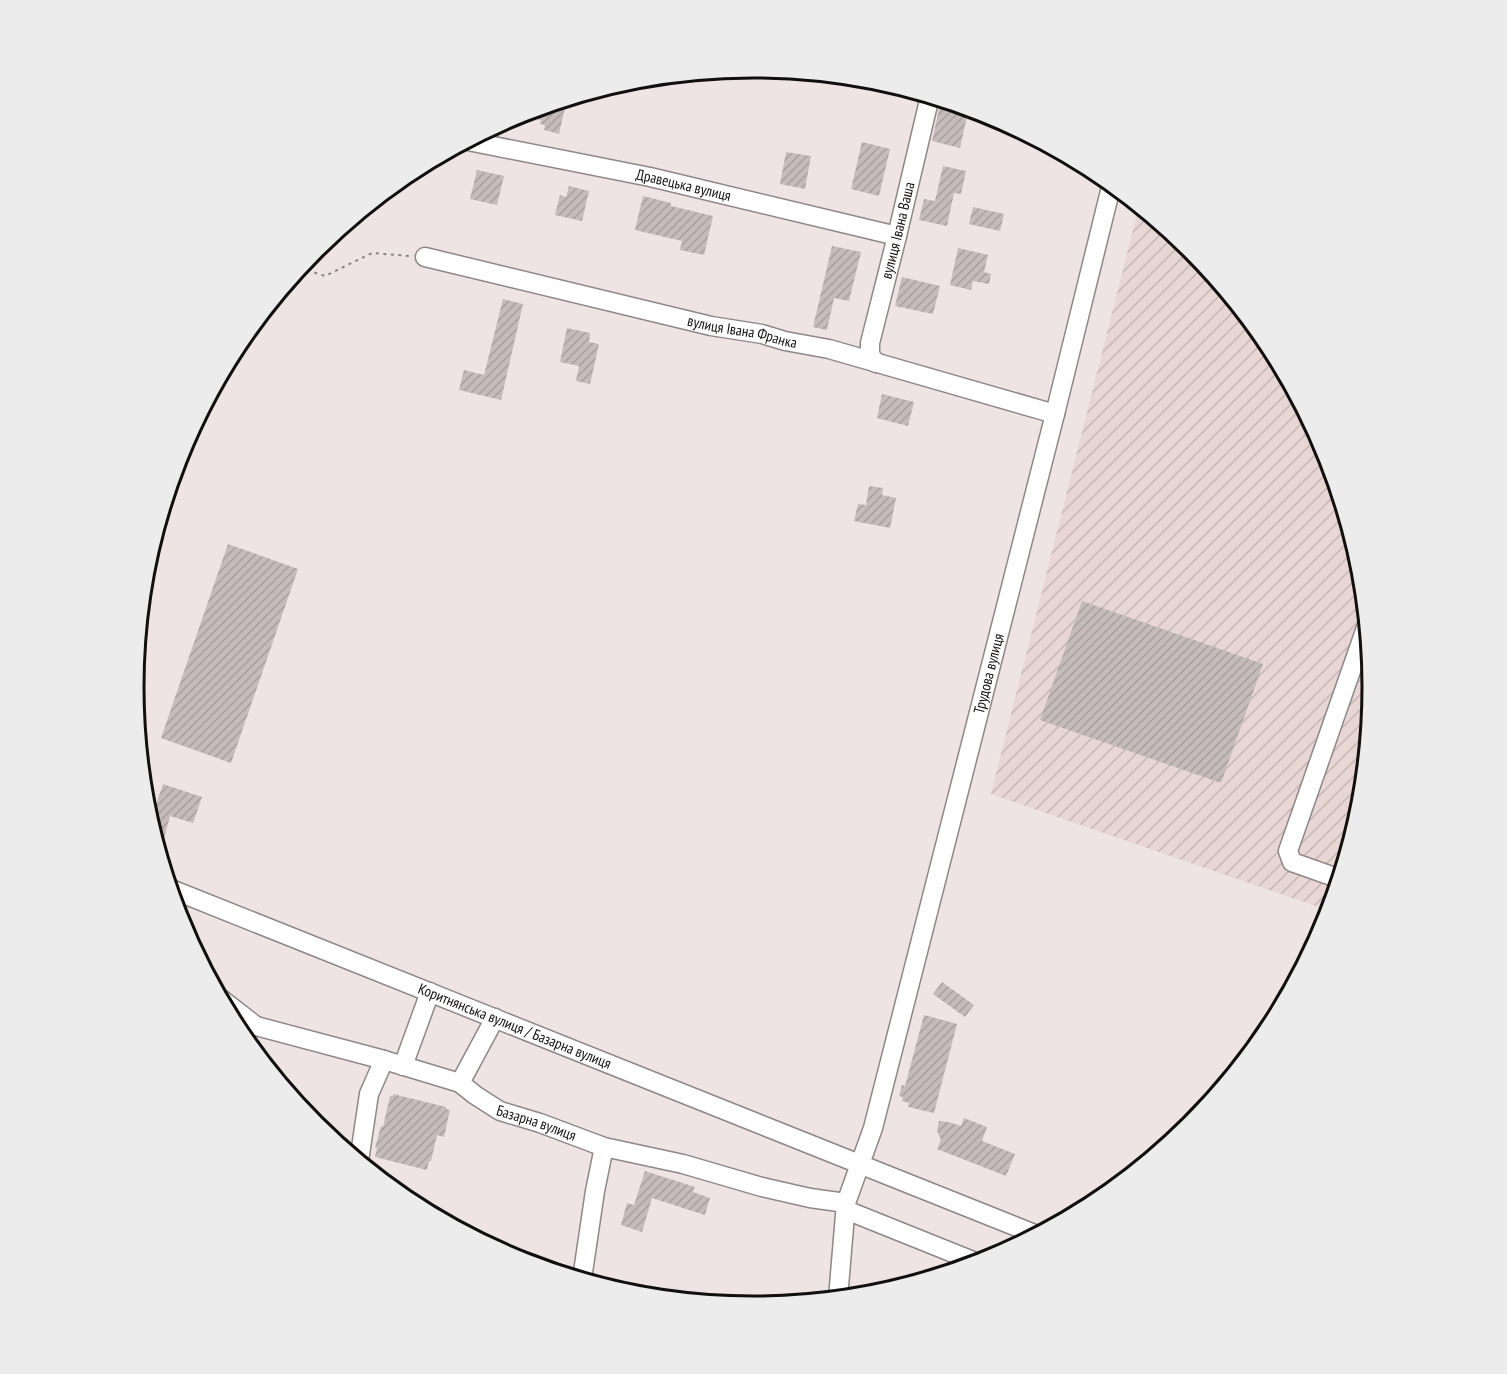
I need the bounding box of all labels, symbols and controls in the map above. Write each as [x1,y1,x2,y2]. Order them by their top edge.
street label: Дравецька вулиця [635,164,733,205]
street label: вулиця Івана Ваша [877,180,918,281]
street label: вулиця Івана Франка [686,311,798,352]
street label: Трудова вулиця [969,631,1008,716]
street label: Коритнянська вулиця / Базарна вулиця [415,979,614,1073]
street label: Базарна вулиця [494,1100,579,1145]

